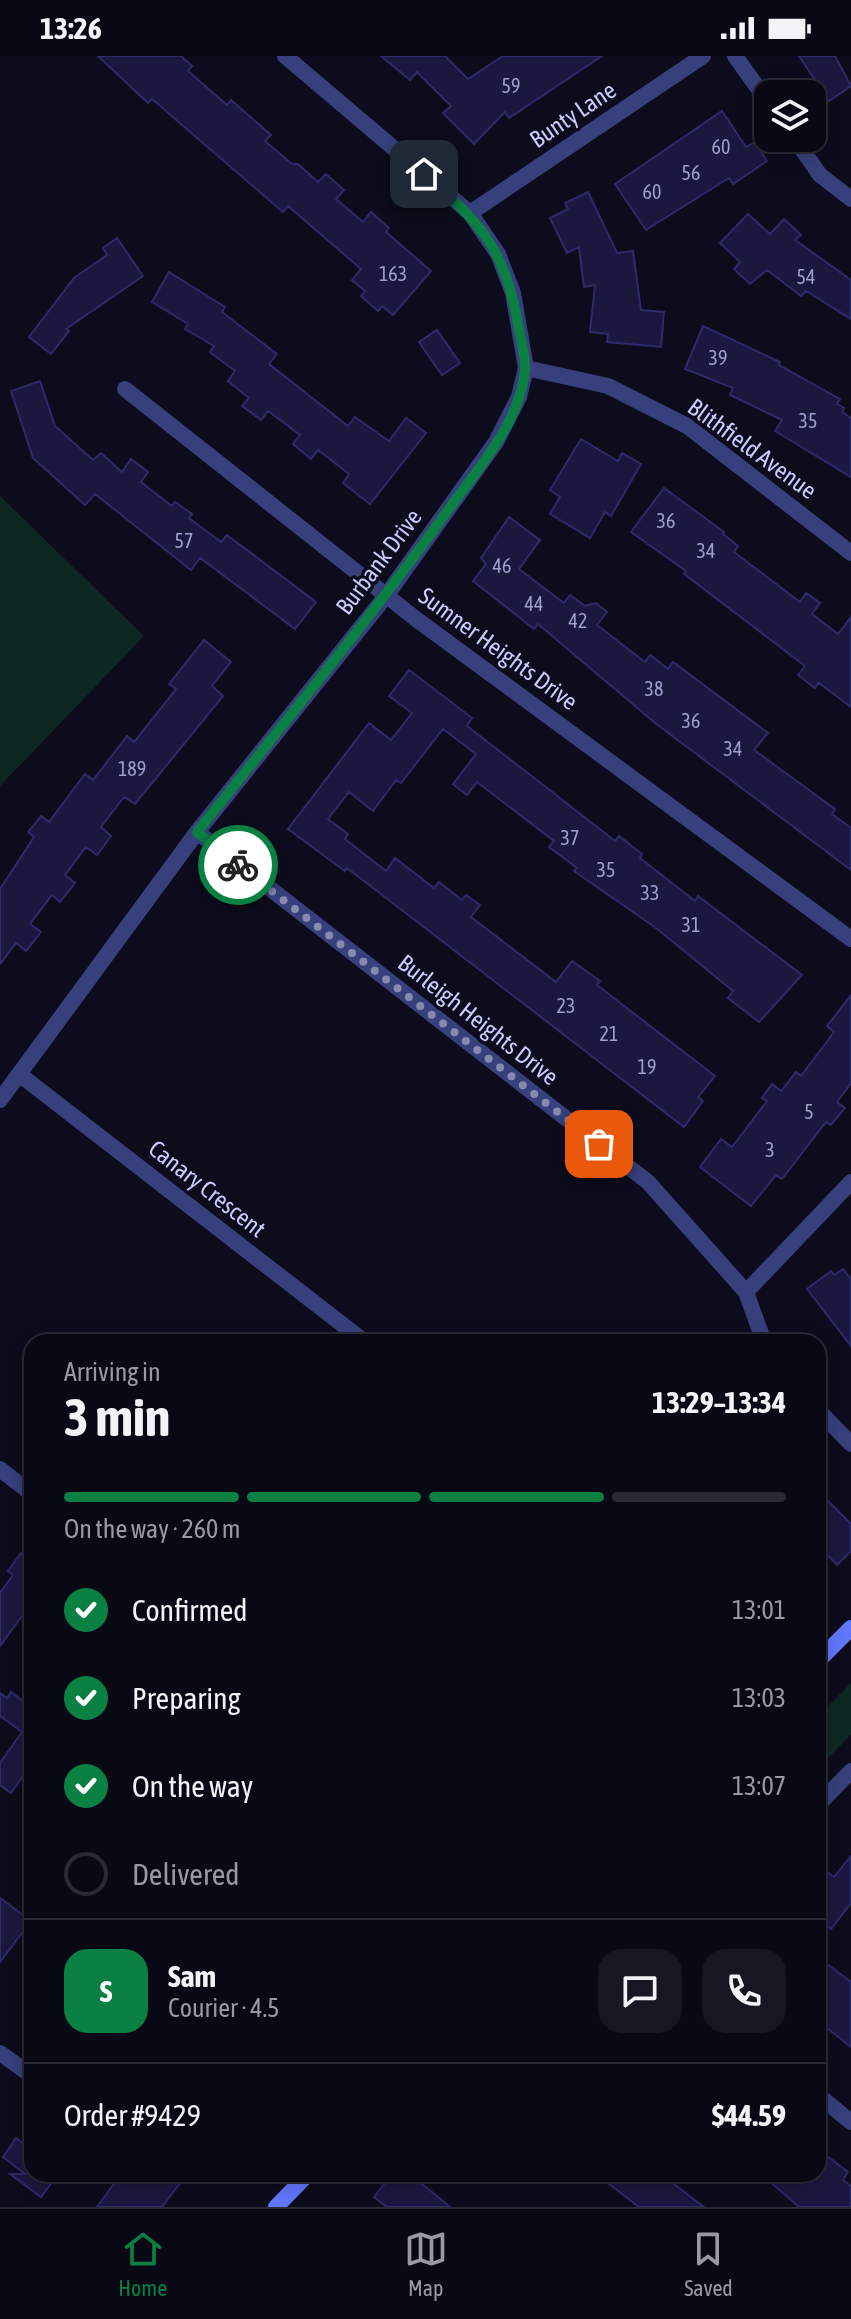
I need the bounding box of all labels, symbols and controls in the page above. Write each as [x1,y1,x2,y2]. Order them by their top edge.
text: 13:26 [40,11,102,45]
house number: 59 [502,74,520,97]
street label: Bunty Lane [525,76,621,153]
map controls [754,80,826,152]
button: layers [754,80,826,152]
house number: 60 [712,135,730,158]
pin [390,140,458,208]
icon: home [402,152,446,196]
house number: 56 [682,161,700,184]
house number: 60 [643,180,661,203]
house number: 163 [379,262,407,285]
house number: 54 [797,265,815,288]
house number: 39 [709,346,727,369]
street label: Blithfield Avenue [683,393,822,504]
house number: 35 [799,409,817,432]
street label: Burbank Drive [330,504,427,620]
house number: 36 [657,509,675,532]
house number: 57 [175,529,193,552]
house number: 34 [697,539,715,562]
house number: 46 [493,554,511,577]
street label: Sumner Heights Drive [414,582,583,715]
house number: 44 [525,592,543,615]
house number: 42 [569,609,587,632]
house number: 38 [645,677,663,700]
house number: 36 [682,709,700,732]
house number: 34 [724,737,742,760]
house number: 189 [118,757,146,780]
courier [198,825,278,905]
house number: 37 [561,826,579,849]
icon: bike [216,843,260,887]
house number: 35 [597,858,615,881]
house number: 33 [641,881,659,904]
house number: 31 [682,913,700,936]
street label: Burleigh Heights Drive [393,949,564,1090]
house number: 23 [557,994,575,1017]
house number: 21 [600,1022,618,1045]
house number: 19 [638,1055,656,1078]
house number: 5 [804,1100,814,1123]
pin [565,1110,633,1178]
icon: bag [577,1122,621,1166]
street label: Canary Crescent [144,1135,271,1243]
house number: 3 [765,1138,775,1161]
text: Arriving in [64,1357,161,1387]
text: 13:29–13:34 [652,1385,786,1419]
text: 3 min [64,1387,170,1447]
text: On the way · 260 m [64,1514,241,1544]
icon: check [64,1588,108,1632]
text: Confirmed [132,1593,247,1627]
text: 13:01 [732,1595,786,1625]
icon: check [64,1676,108,1720]
text: Preparing [132,1681,241,1715]
text: 13:03 [732,1683,786,1713]
icon: check [64,1764,108,1808]
text: On the way [132,1769,253,1803]
text: 13:07 [732,1771,786,1801]
text: Delivered [132,1857,240,1891]
button: chat [598,1949,682,2033]
button: phone [702,1949,786,2033]
text: Sam [168,1959,216,1993]
text: S [100,1974,112,2008]
text: Courier · 4.5 [168,1993,279,2023]
text: Order #9429 [64,2098,201,2132]
text: $44.59 [712,2098,786,2132]
tab: Home [118,2227,167,2301]
tab: Map [404,2227,448,2301]
tab: Saved [684,2227,733,2301]

